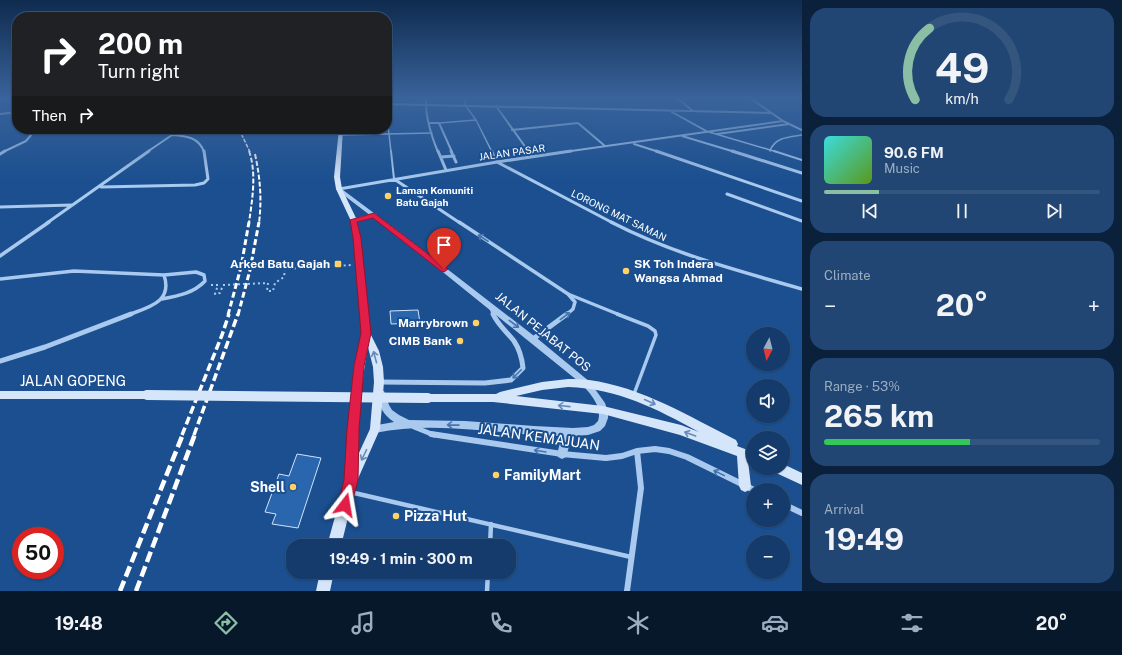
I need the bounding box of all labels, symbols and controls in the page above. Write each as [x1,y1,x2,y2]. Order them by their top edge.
text: 200 m [98,27,183,60]
icon: right [32,28,84,80]
text: 49 [935,43,989,92]
text: Turn right [98,61,180,82]
text: km/h [945,90,979,107]
icon: right [75,104,97,126]
text: Then [32,107,67,124]
street label: JALAN PASAR [478,141,546,163]
text: 90.6 FM [884,144,944,161]
text: Music [884,161,920,176]
place label: Laman Komuniti Batu Gajah [396,184,473,208]
street label: LORONG MAT SAMAN [569,187,669,243]
marker: Laman Komuniti Batu Gajah [383,191,393,201]
icon: previous [859,200,881,222]
icon: pause [951,200,973,222]
icon: next [1043,200,1065,222]
pin [427,228,461,269]
icon: arrive [433,234,455,256]
one-way arrow [478,234,489,242]
place label: Arked Batu Gajah [230,257,330,271]
place label: SK Toh Indera Wangsa Ahmad [634,257,723,285]
marker: Arked Batu Gajah [333,259,343,269]
marker: SK Toh Indera Wangsa Ahmad [621,266,631,276]
text: Climate [824,268,871,283]
text: 20° [936,287,988,323]
street label: JALAN PEJABAT POS [493,289,593,375]
text: − [824,293,836,319]
text: + [1088,293,1100,319]
one-way arrow [559,311,570,320]
place label: Marrybrown [398,316,468,330]
marker: Marrybrown [471,318,481,328]
one-way arrow [508,320,519,328]
north arrow [746,327,790,371]
map controls [746,327,790,579]
place label: CIMB Bank [389,334,452,348]
marker: CIMB Bank [455,336,465,346]
one-way arrow [371,350,379,363]
one-way arrow [512,369,522,379]
street label: JALAN GOPENG [20,373,126,389]
button: sound [746,379,790,423]
text: Range · 53% [824,379,900,394]
text: 265 km [824,398,934,434]
one-way arrow [643,399,655,406]
one-way arrow [558,402,571,410]
one-way arrow [447,421,460,429]
street label: JALAN KEMAJUAN [477,421,601,453]
one-way arrow [684,429,696,437]
button: layers [746,431,790,475]
one-way arrow [534,447,547,455]
one-way arrow [360,449,367,461]
place label: FamilyMart [504,467,581,483]
one-way arrow [714,469,726,476]
marker: FamilyMart [491,470,501,480]
place label: Shell [250,479,285,495]
marker: Shell [288,482,298,492]
button: + [746,483,790,527]
position arrow [324,484,366,526]
text: Arrival [824,502,864,517]
place label: Pizza Hut [404,508,467,524]
marker: Pizza Hut [391,511,401,521]
text: 19:49 [824,521,904,557]
speed limit sign: 50 [12,527,64,579]
button: − [746,535,790,579]
text: 19:49 · 1 min · 300 m [329,550,473,567]
icon: directions [212,609,240,637]
icon: music [349,609,377,637]
icon: phone [487,609,515,637]
icon: climate [624,609,652,637]
icon: car [761,609,789,637]
icon: filters [898,609,926,637]
text: 19:48 [55,613,103,634]
text: 20° [1036,613,1067,634]

